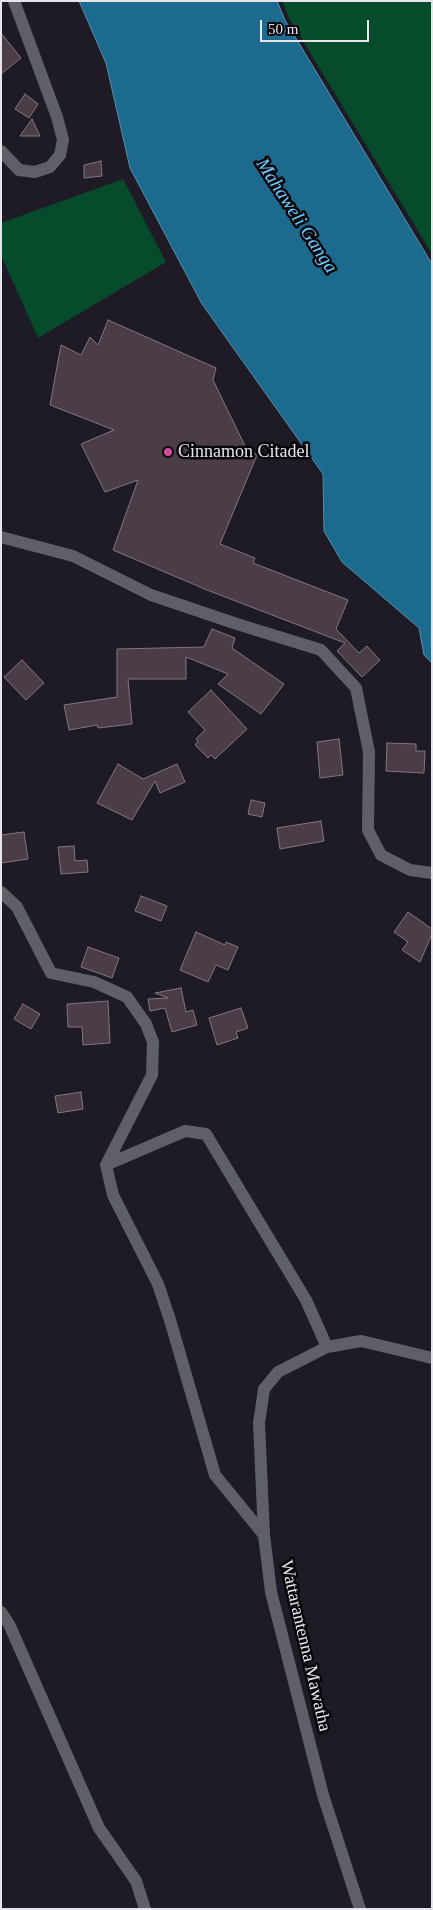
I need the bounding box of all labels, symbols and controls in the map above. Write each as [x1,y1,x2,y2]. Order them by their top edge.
scale bar [263,10,372,42]
text: 50 m [268,21,298,37]
water label: Mahaweli Ganga [250,154,342,278]
place label: Cinnamon Citadel [178,441,309,463]
marker: Cinnamon Citadel [162,446,174,458]
street label: Wattarantenna Mawatha [275,1558,335,1734]

